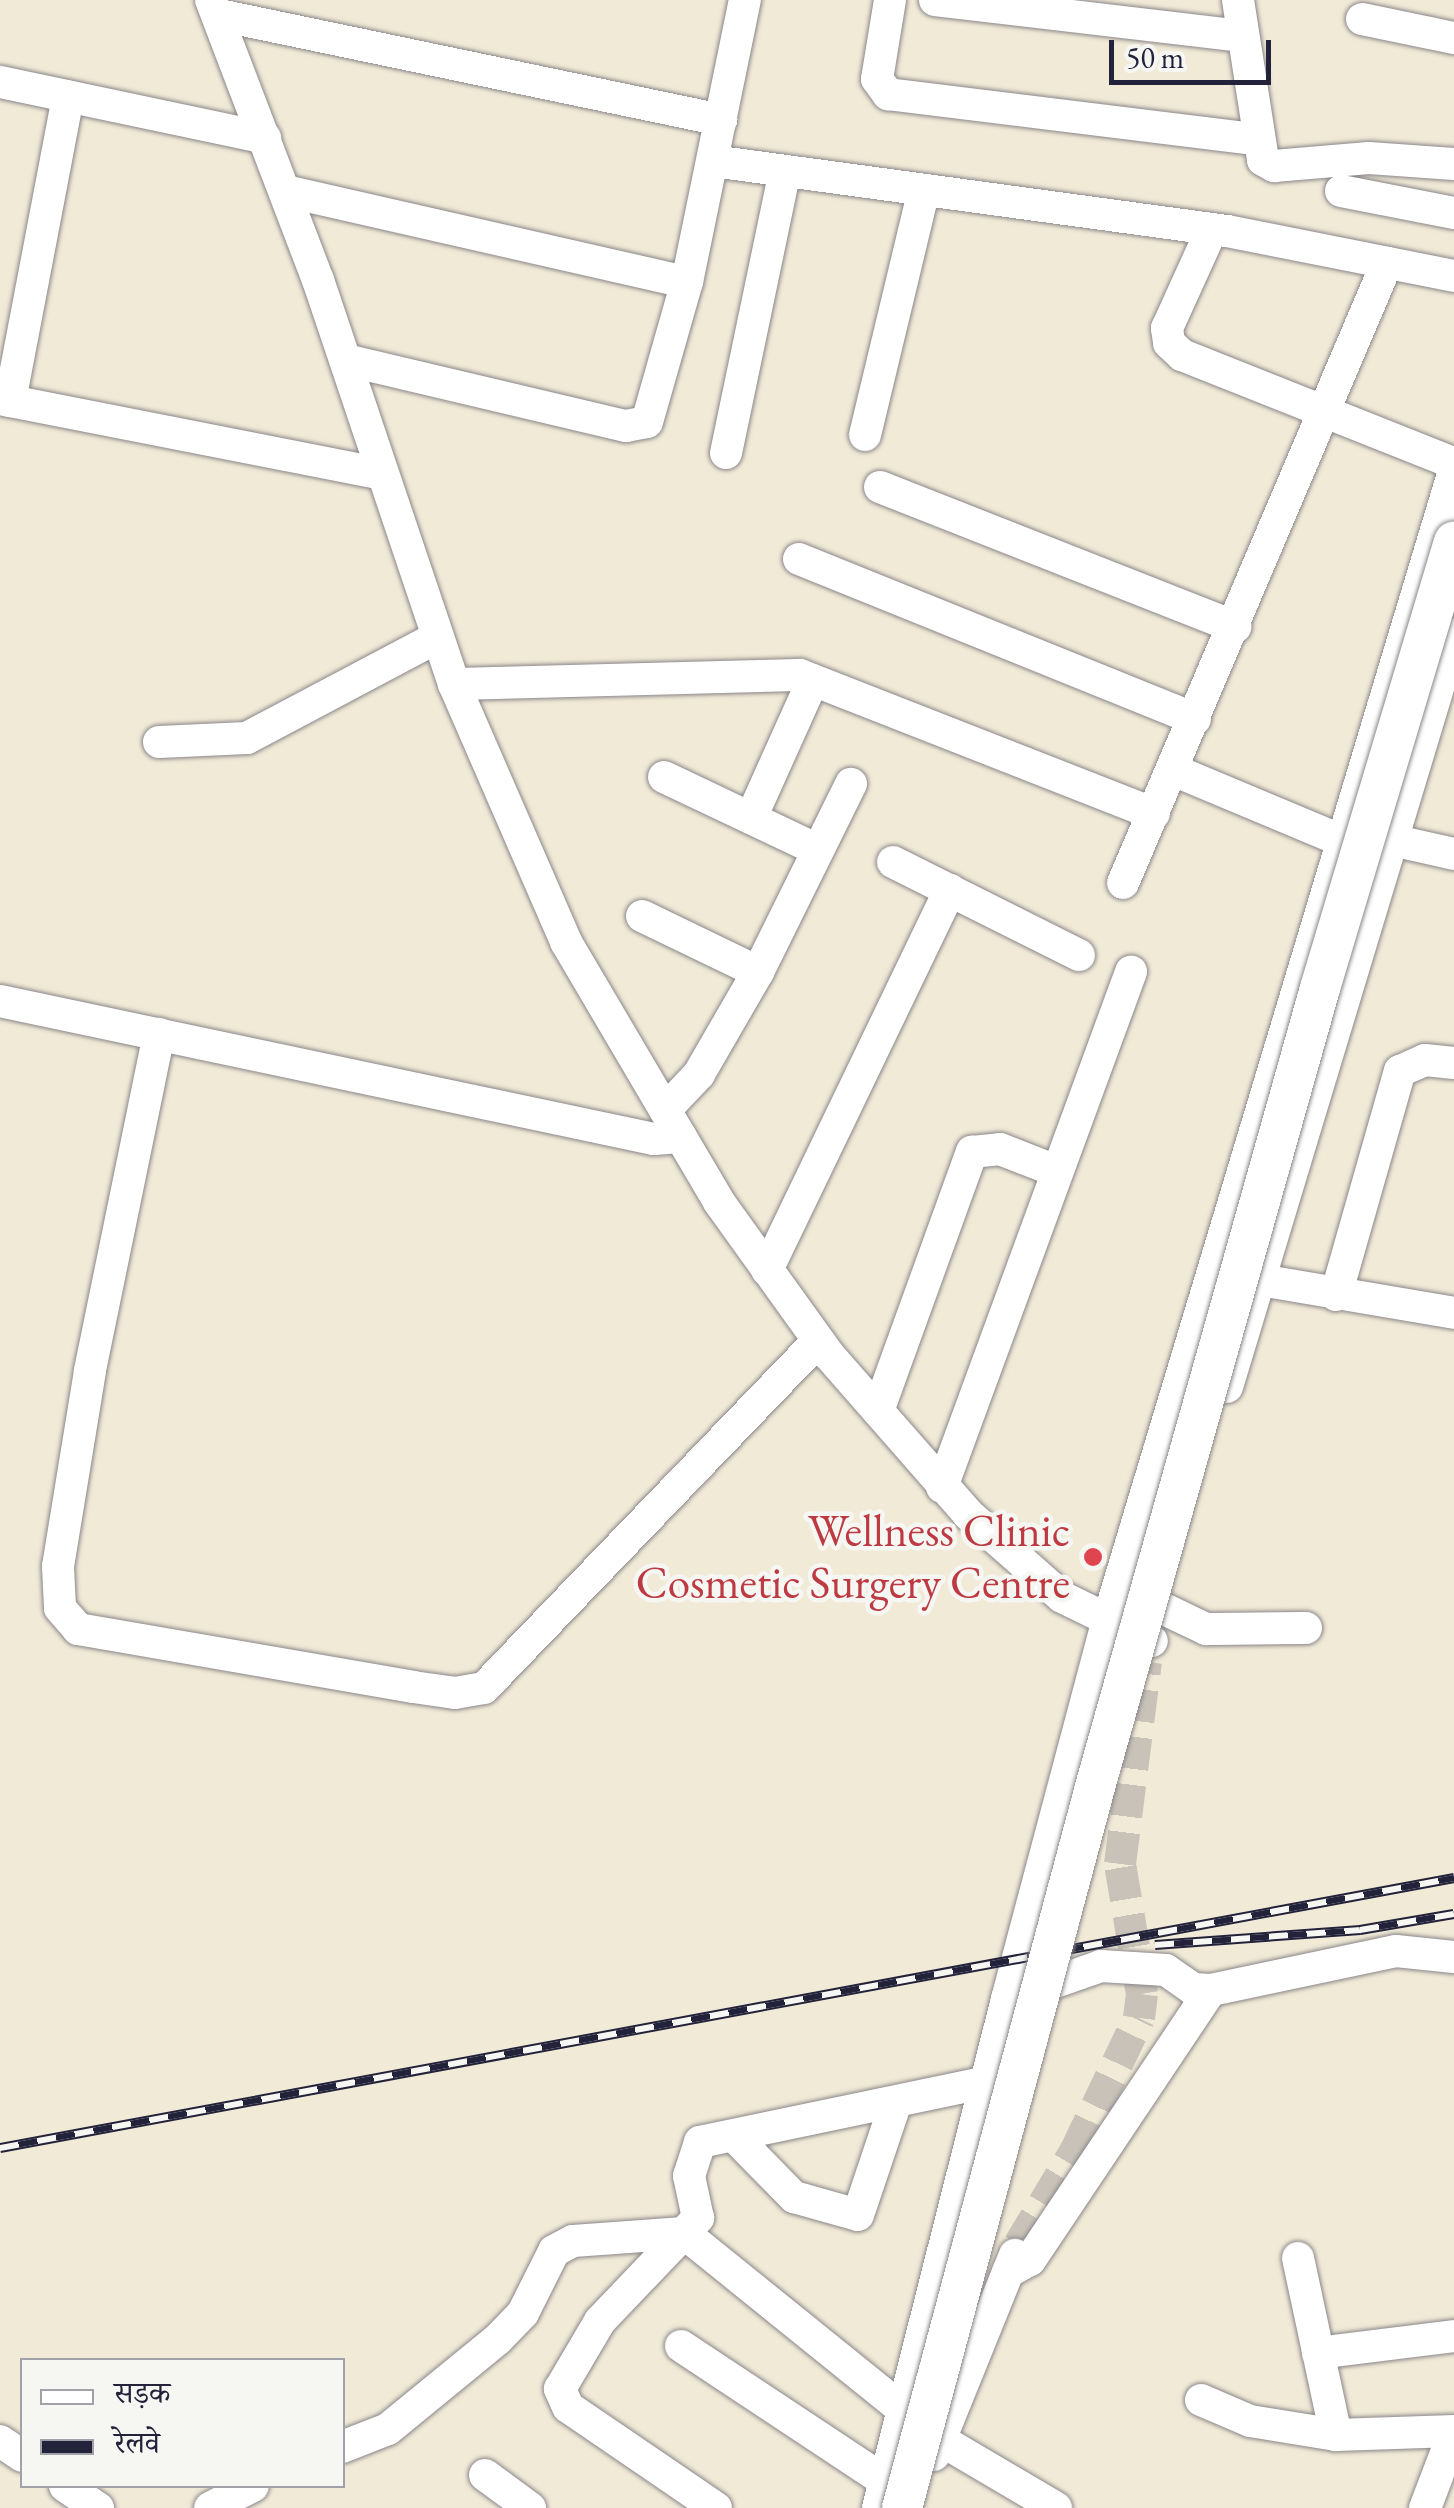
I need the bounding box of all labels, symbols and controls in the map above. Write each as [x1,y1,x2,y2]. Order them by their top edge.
scale bar [1114,20,1276,82]
text: 50 m [1126,38,1184,77]
place label: Wellness Clinic Cosmetic Surgery Centre [636,1504,1070,1610]
marker: Wellness Clinic Cosmetic Surgery Centre [1080,1544,1106,1570]
legend [20,2358,345,2488]
text: सड़क [114,2373,170,2412]
text: रेलवे [114,2423,160,2462]

